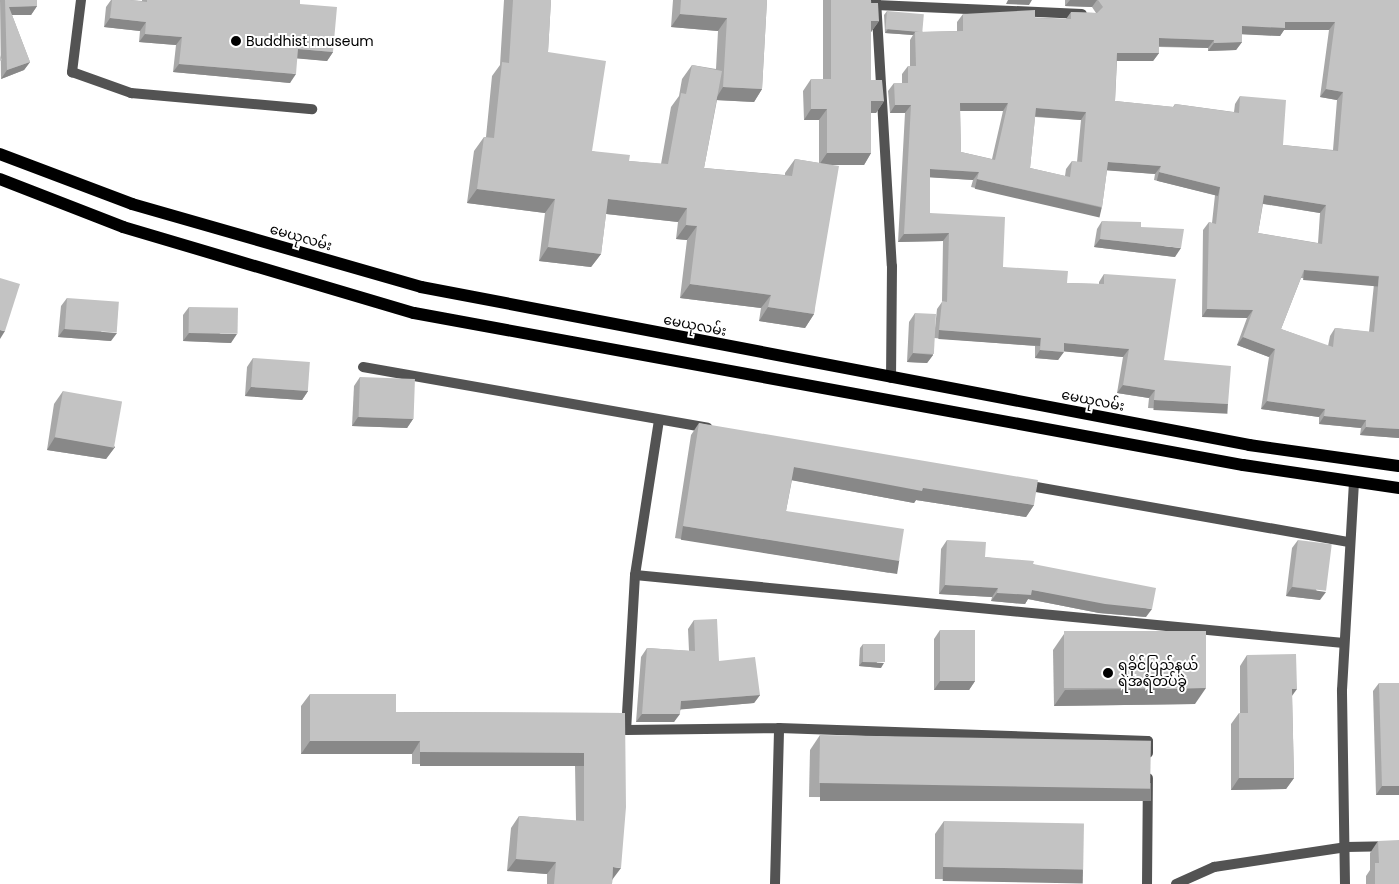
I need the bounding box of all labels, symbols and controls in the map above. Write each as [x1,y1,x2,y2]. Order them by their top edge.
place label: Buddhist museum [246,33,374,49]
marker: Buddhist museum [230,35,242,47]
street label: မေယုလမ်း [268,220,334,254]
street label: မေယုလမ်း [662,311,728,339]
street label: မေယုလမ်း [1060,386,1126,414]
place label: ရခိုင်ပြည်နယ် ရဲအရံတပ်ခွဲ [1118,657,1198,690]
marker: ရခိုင်ပြည်နယ် ရဲအရံတပ်ခွဲ [1102,667,1114,679]

